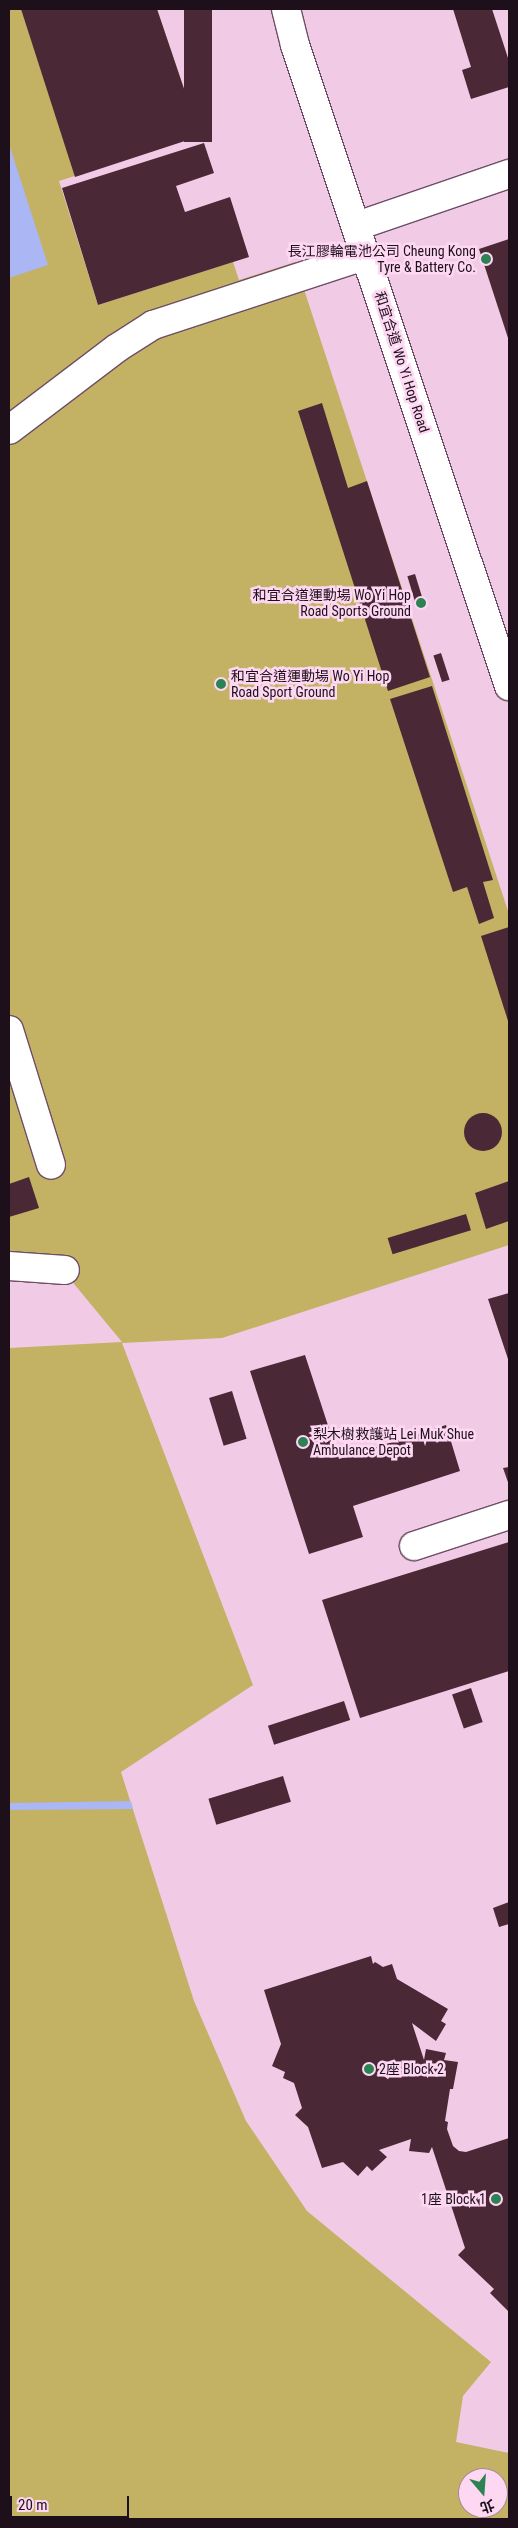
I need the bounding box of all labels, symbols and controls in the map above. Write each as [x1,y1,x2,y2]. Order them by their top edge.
place label: 長江膠輪電池公司 Cheung Kong Tyre & Battery Co. [288,243,476,276]
marker: 長江膠輪電池公司 Cheung Kong Tyre & Battery Co. [480,253,492,265]
street label: 和宜合道 Wo Yi Hop Road [371,289,433,435]
place label: 和宜合道運動場 Wo Yi Hop Road Sports Ground [253,587,411,620]
marker: 和宜合道運動場 Wo Yi Hop Road Sports Ground [415,597,427,609]
place label: 和宜合道運動場 Wo Yi Hop Road Sport Ground [231,668,389,700]
marker: 和宜合道運動場 Wo Yi Hop Road Sport Ground [215,678,227,690]
place label: 梨木樹救護站 Lei Muk Shue Ambulance Depot [313,1426,474,1458]
marker: 梨木樹救護站 Lei Muk Shue Ambulance Depot [297,1436,309,1448]
place label: 2座 Block 2 [379,2061,444,2077]
marker: 2座 Block 2 [363,2063,375,2075]
place label: 1座 Block 1 [421,2191,486,2207]
marker: 1座 Block 1 [490,2193,502,2205]
north arrow [458,2468,508,2518]
scale bar [12,2486,131,2518]
text: 20 m [18,2496,48,2514]
text: 北 [478,2497,496,2516]

